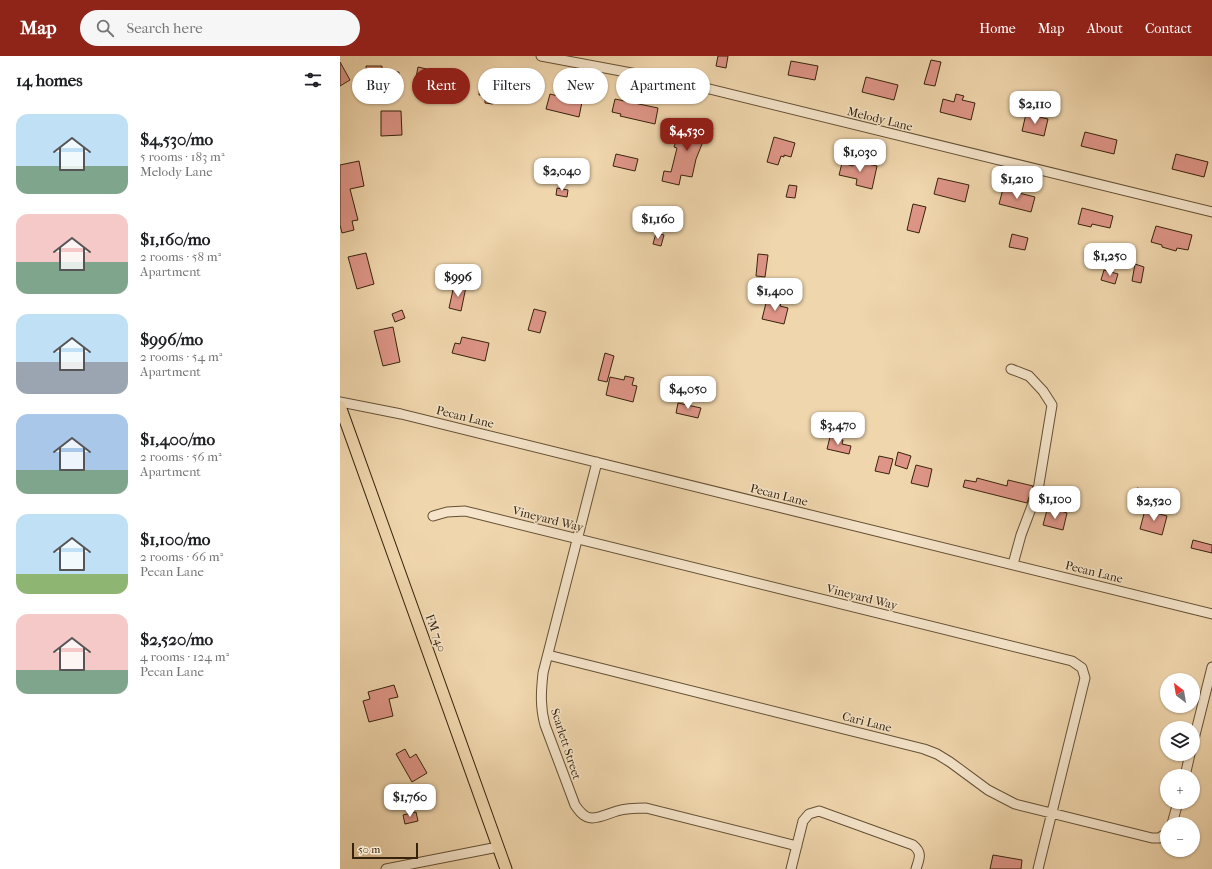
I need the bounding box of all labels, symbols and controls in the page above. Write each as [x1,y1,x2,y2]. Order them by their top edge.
search box [80,10,360,46]
text: Map [20,17,56,39]
icon: search [94,17,116,39]
text: Search here [126,19,203,37]
text: Home [979,20,1016,37]
text: Map [1038,20,1065,37]
text: About [1087,20,1123,37]
text: Contact [1145,20,1192,37]
chip: Buy [352,68,404,104]
chip: Rent [412,68,470,104]
chip: Filters [478,68,545,104]
chip: New [553,68,608,104]
chip: Apartment [616,68,710,104]
icon: filters [302,69,324,91]
text: 14 homes [16,70,83,90]
pin: $2,110 [1002,91,1068,125]
text: $2,110 [1019,96,1051,111]
street label: Melody Lane [846,104,914,134]
pin: $4,530 [654,118,720,152]
text: $4,530 [669,123,705,138]
text: $4,530/mo [140,129,213,149]
icon: home [48,130,96,178]
pin: $1,030 [827,139,893,173]
text: $1,030 [843,144,877,159]
text: 5 rooms · 183 m² [140,149,225,164]
pin: $2,040 [529,158,595,192]
text: $2,040 [543,163,581,178]
text: Melody Lane [140,164,213,179]
pin: $1,210 [984,166,1050,200]
text: $1,210 [1001,171,1033,186]
pin: $1,160 [625,206,691,240]
text: $1,160 [641,211,675,226]
text: $1,160/mo [140,229,210,249]
icon: home [48,230,96,278]
pin: $1,250 [1077,243,1143,277]
text: $1,250 [1093,248,1127,263]
text: 2 rooms · 58 m² [140,249,221,264]
text: Apartment [140,264,201,279]
pin: $996 [434,264,482,298]
text: $996 [444,269,472,284]
pin: $1,400 [742,278,808,312]
text: $1,400 [757,283,793,298]
text: $996/mo [140,329,203,349]
icon: home [48,330,96,378]
text: 2 rooms · 54 m² [140,349,222,364]
text: Apartment [140,364,201,379]
pin: $4,050 [655,376,721,410]
text: $4,050 [669,381,707,396]
street label: Pecan Lane [435,403,495,431]
pin: $3,470 [805,412,871,446]
text: $3,470 [820,417,856,432]
text: $1,400/mo [140,429,215,449]
icon: home [48,430,96,478]
text: 2 rooms · 56 m² [140,449,222,464]
text: Apartment [140,464,201,479]
street label: Pecan Lane [749,481,809,509]
pin: $1,100 [1022,486,1088,520]
pin: $2,520 [1121,488,1187,522]
text: $1,100 [1038,491,1072,506]
text: $2,520 [1136,493,1172,508]
street label: Vineyard Way [510,503,585,535]
text: $1,100/mo [140,529,211,549]
icon: home [48,530,96,578]
text: 2 rooms · 66 m² [140,549,223,564]
street label: Pecan Lane [1064,558,1124,586]
text: Pecan Lane [140,564,204,579]
street label: Vineyard Way [824,581,899,613]
street label: FM 740 [423,612,449,654]
text: $2,520/mo [140,629,213,649]
icon: home [48,630,96,678]
text: 4 rooms · 124 m² [140,649,229,664]
text: Pecan Lane [140,664,204,679]
north arrow [1160,673,1200,713]
map controls [1160,673,1200,857]
street label: Scarlett Street [548,707,584,782]
street label: Cari Lane [841,709,893,735]
button: layers [1160,721,1200,761]
button: + [1160,769,1200,809]
pin: $1,760 [377,784,443,818]
text: $1,760 [393,789,427,804]
button: − [1160,817,1200,857]
scale bar [352,841,418,860]
text: 50 m [358,843,380,856]

